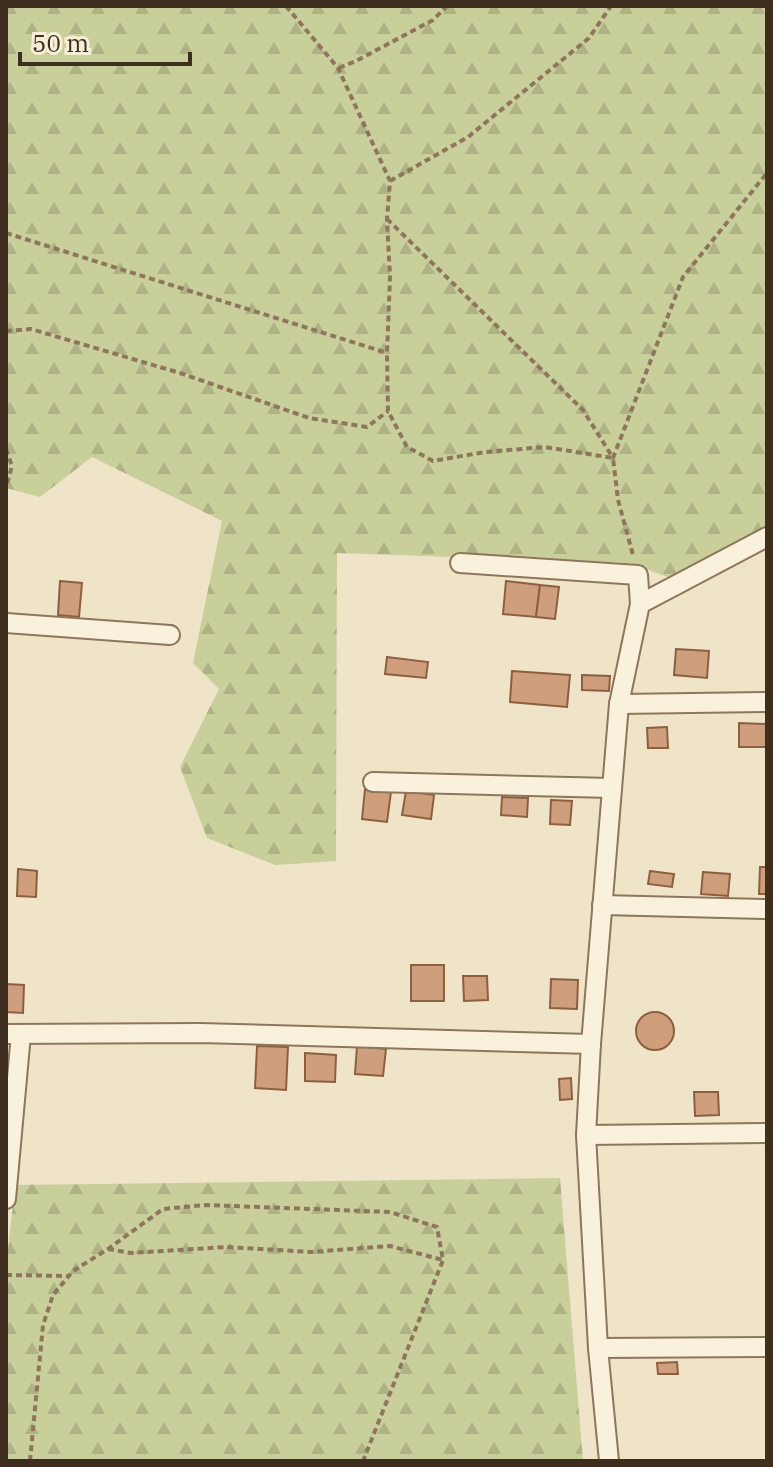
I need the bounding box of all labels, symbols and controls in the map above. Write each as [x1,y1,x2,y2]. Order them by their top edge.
scale bar [20,16,190,66]
text: 50 m [32,27,89,59]

